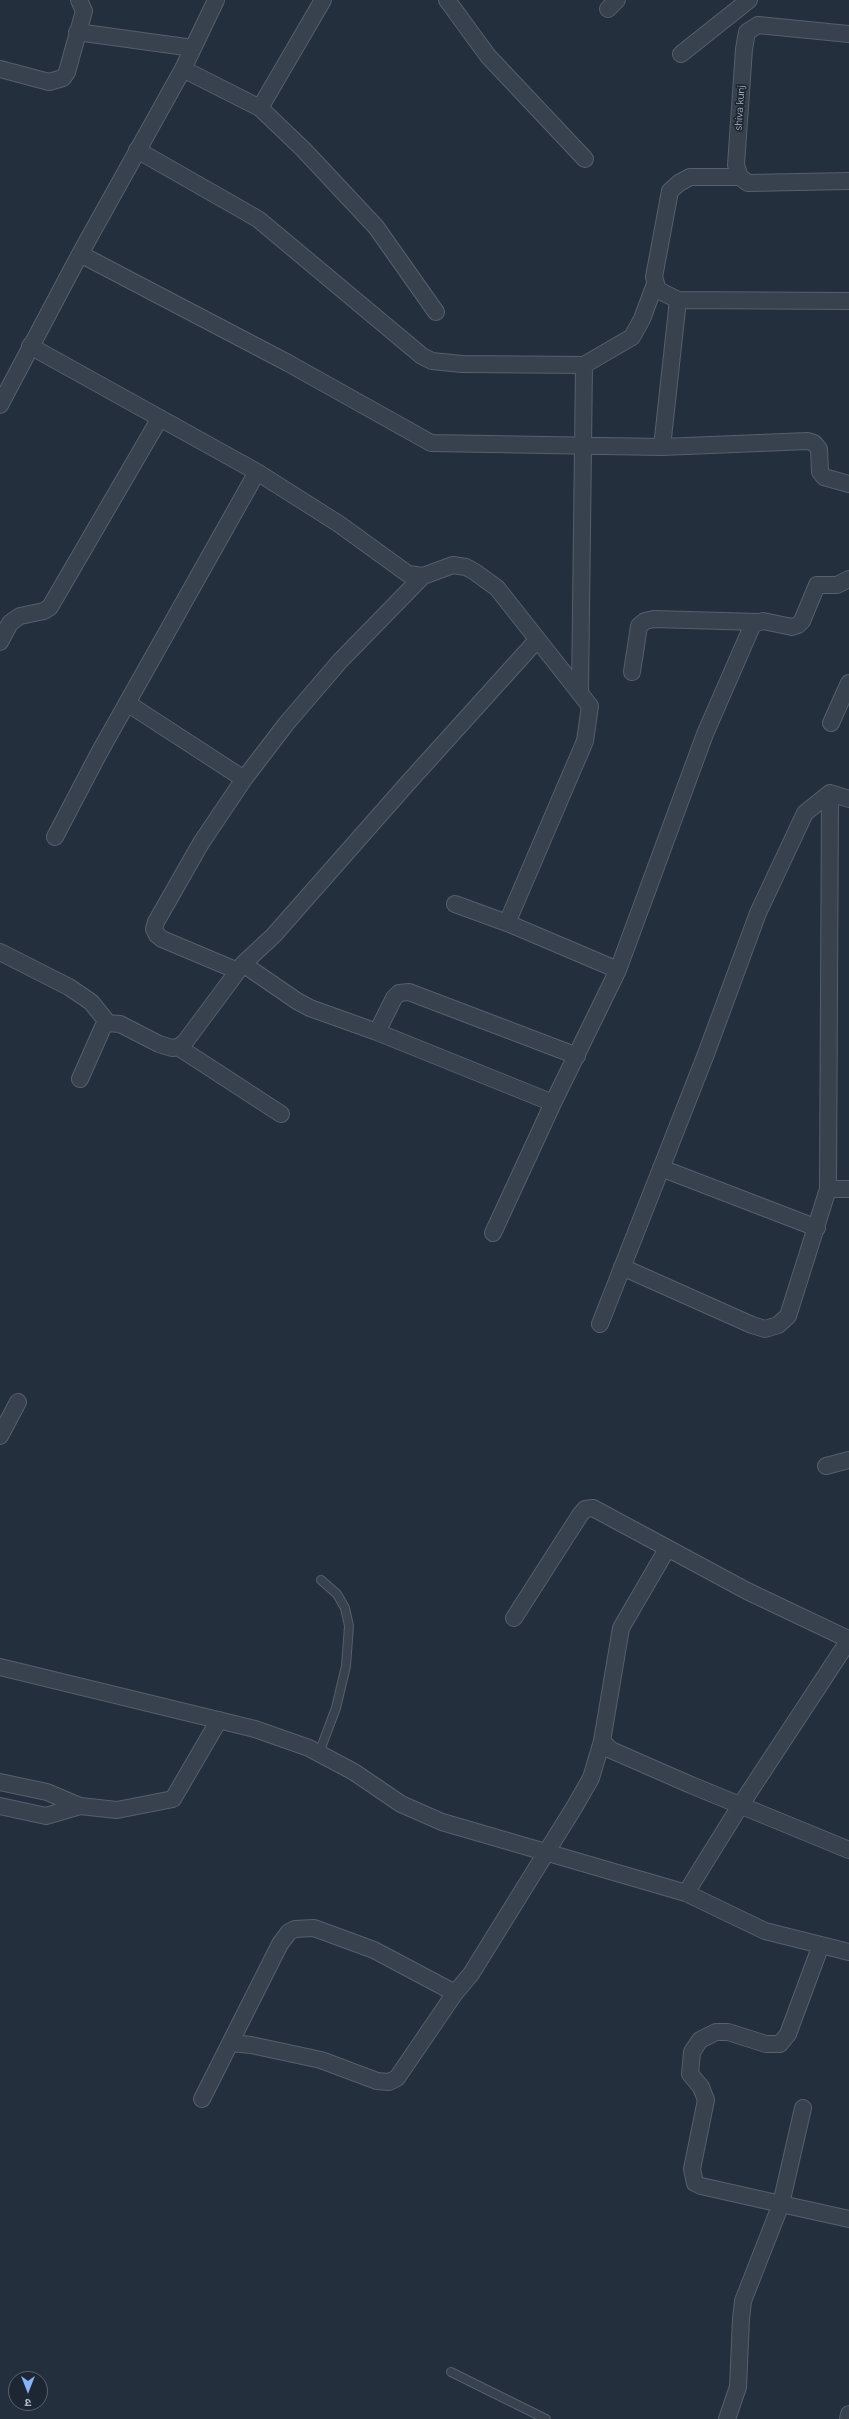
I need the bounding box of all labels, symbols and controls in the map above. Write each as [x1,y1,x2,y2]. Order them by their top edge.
street label: shiva kunj [732,85,748,131]
north arrow [8,2371,48,2411]
text: उ [25,2396,31,2409]

